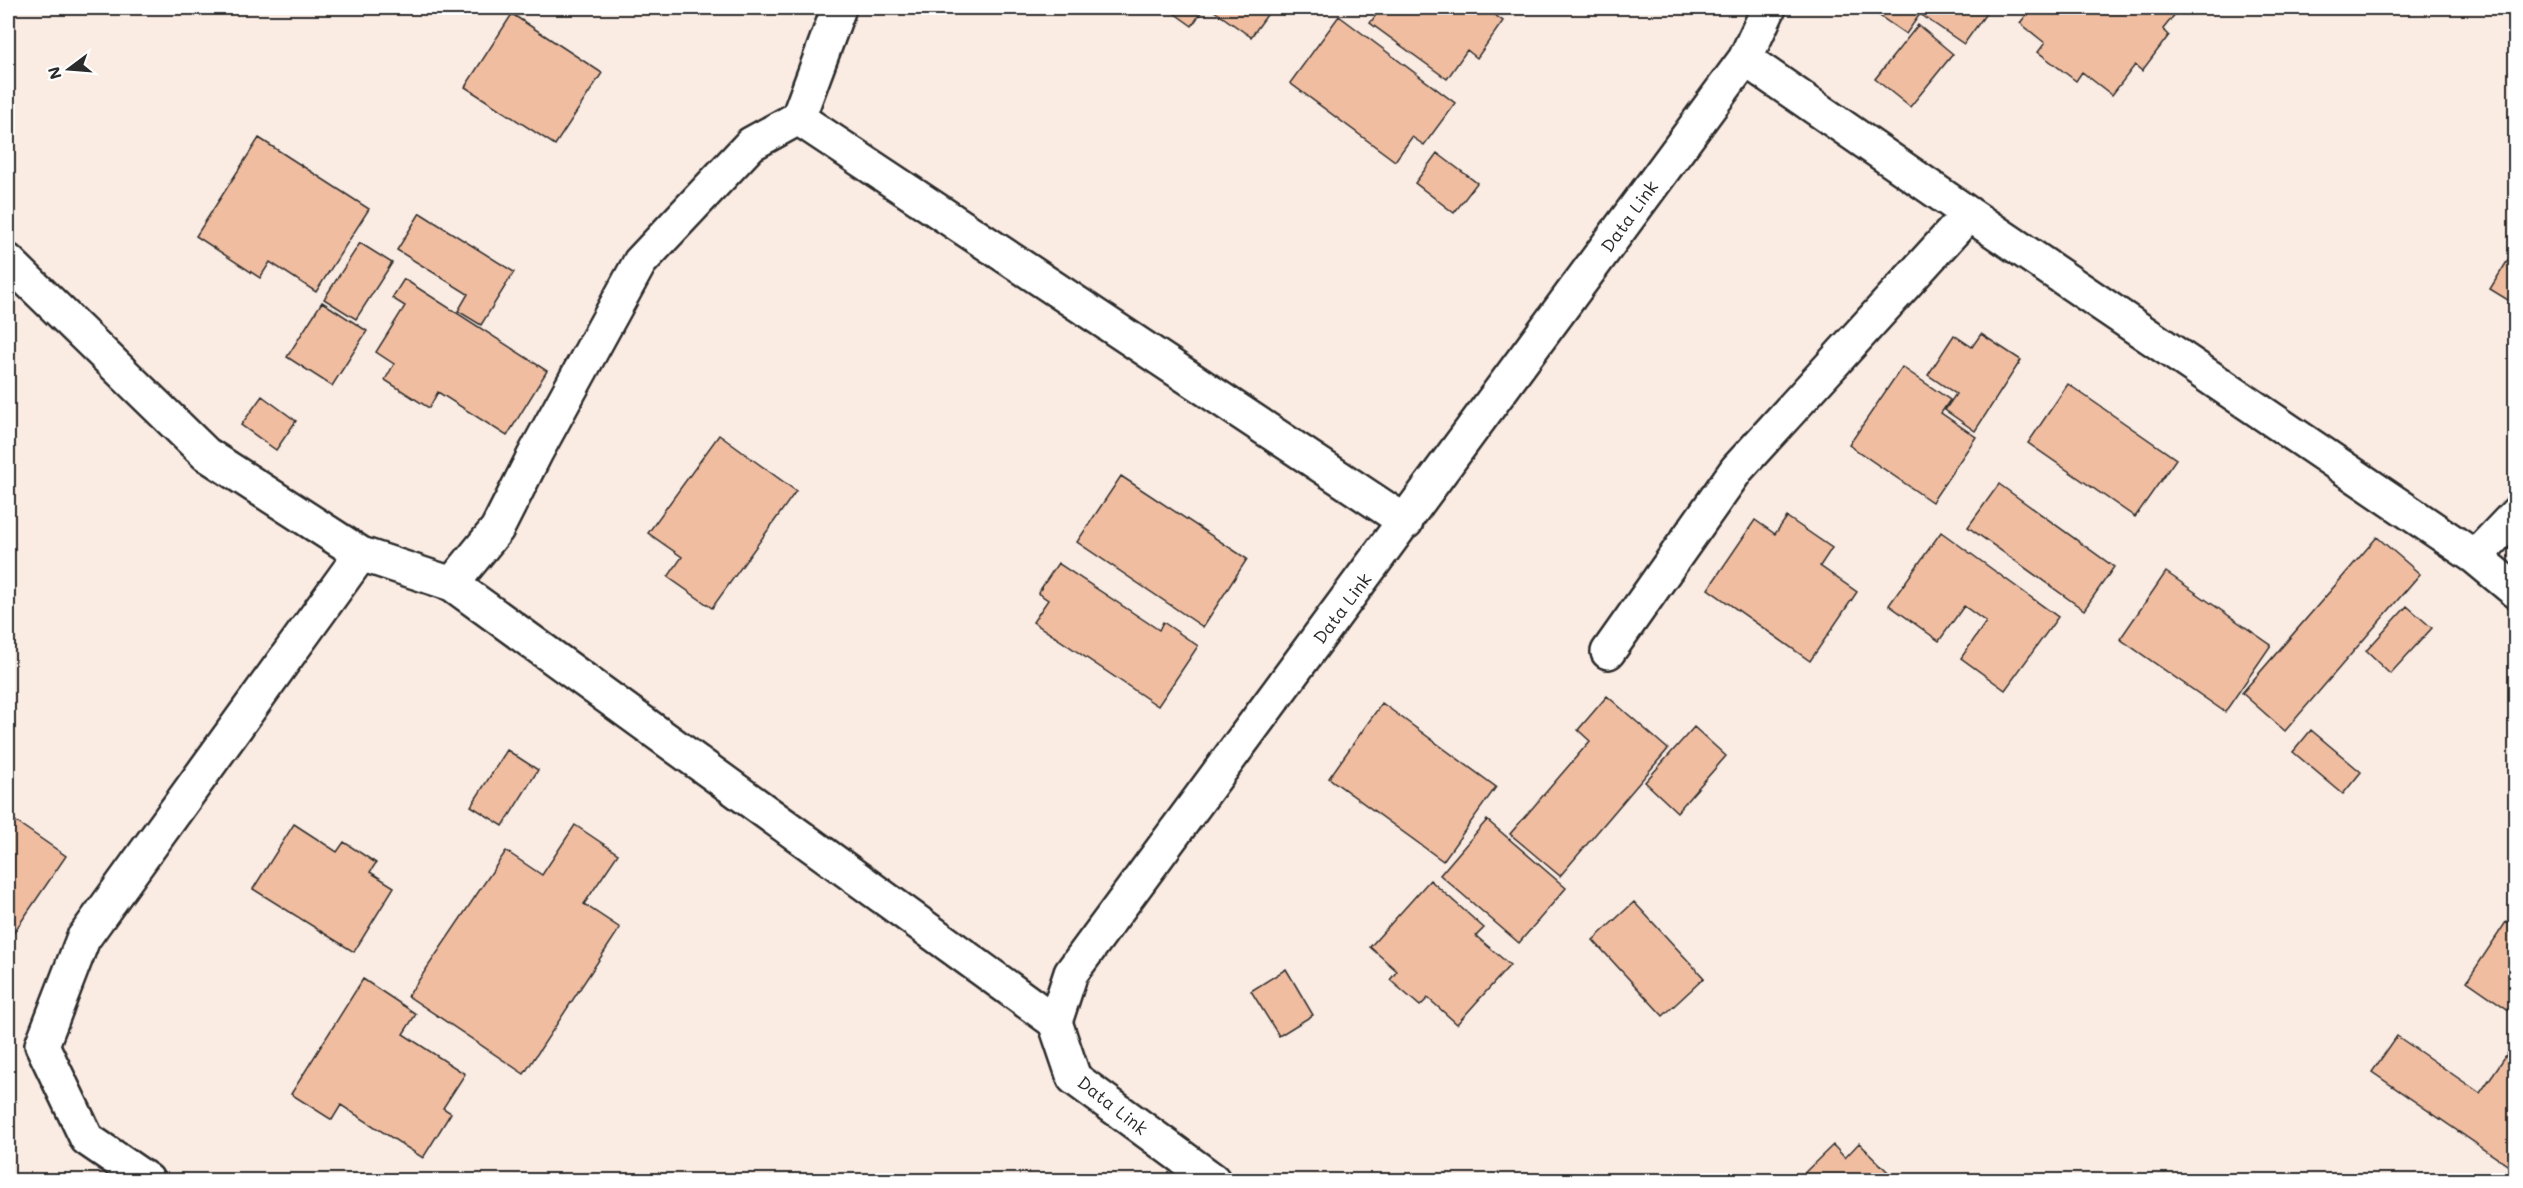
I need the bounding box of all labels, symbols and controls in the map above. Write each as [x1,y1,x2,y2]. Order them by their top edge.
north arrow [39,39,99,99]
text: N [42,65,66,82]
street label: Data Link [1595,175,1663,257]
street label: Data Link [1307,568,1377,648]
street label: Data Link [1073,1070,1153,1140]

